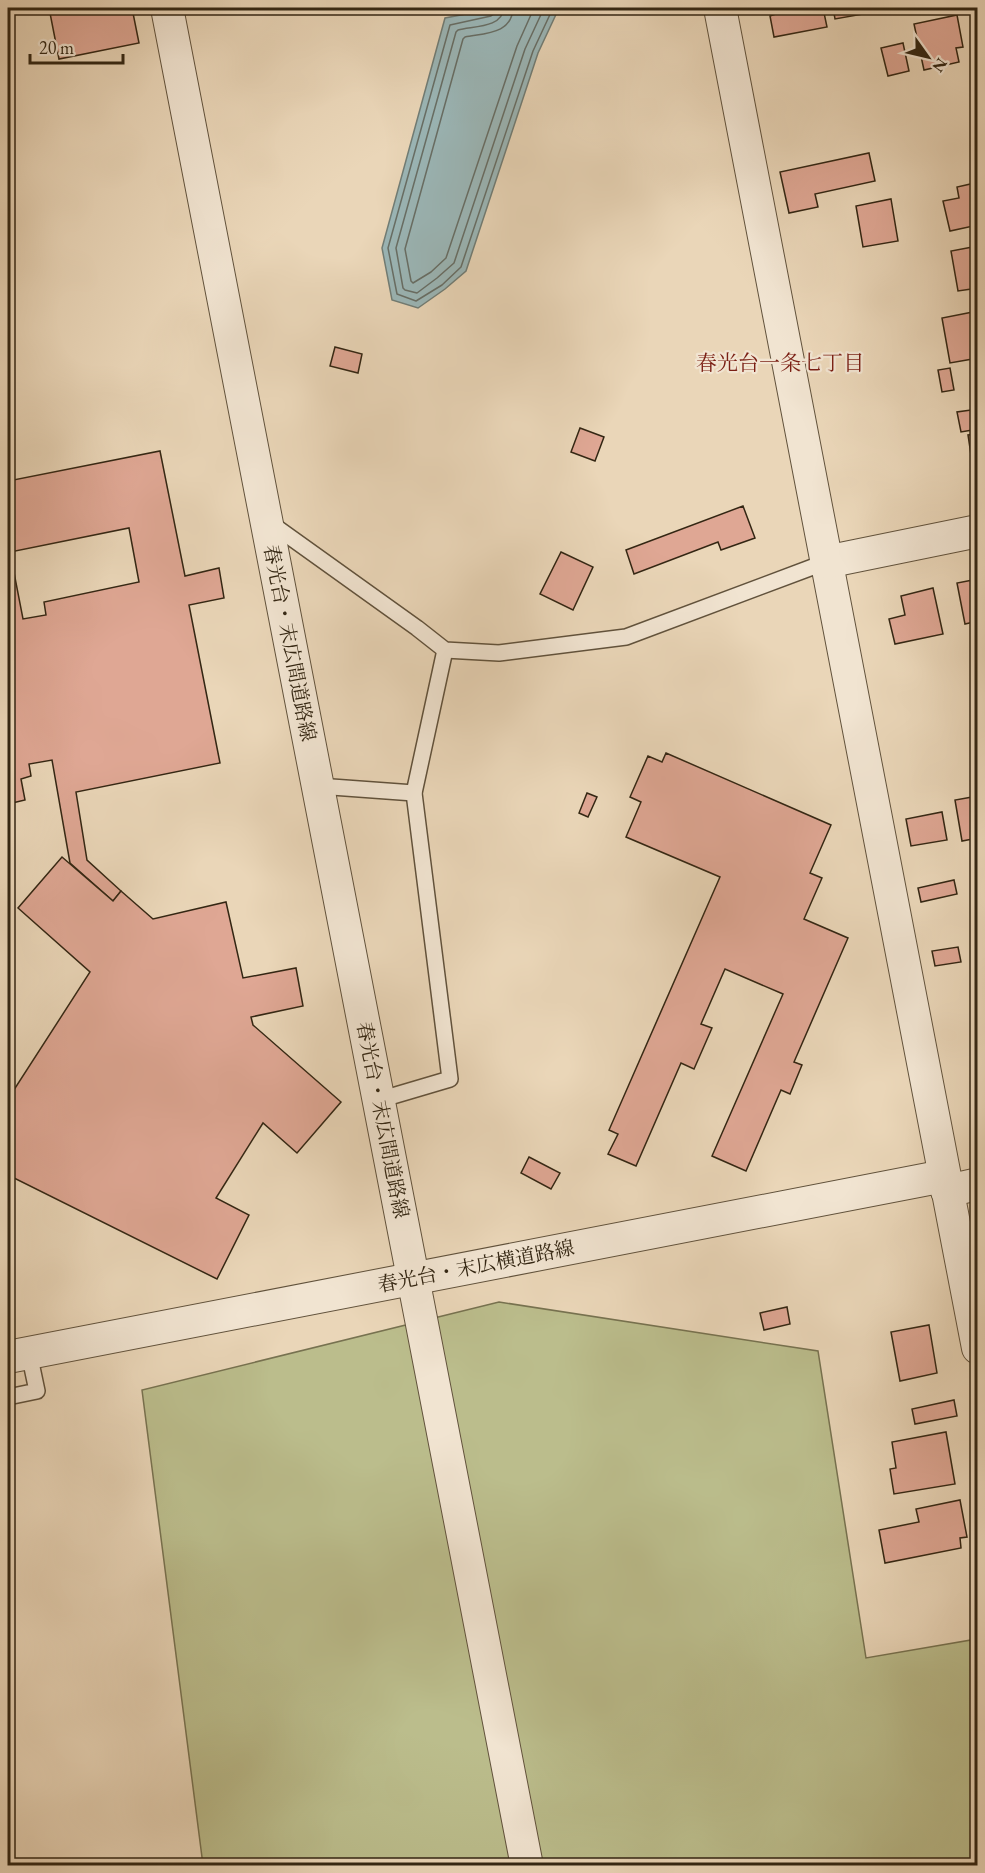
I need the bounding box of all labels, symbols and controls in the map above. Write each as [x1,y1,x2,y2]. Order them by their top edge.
scale bar [30,27,123,65]
north arrow [898,27,958,87]
text: 20 m [39,36,74,59]
text: N [928,54,952,76]
district label: 春光台一条七丁目 [696,349,864,376]
street label: 春光台・末広間道路線 [258,542,322,744]
street label: 春光台・末広間道路線 [351,1019,415,1221]
street label: 春光台・末広横道路線 [375,1234,577,1298]

